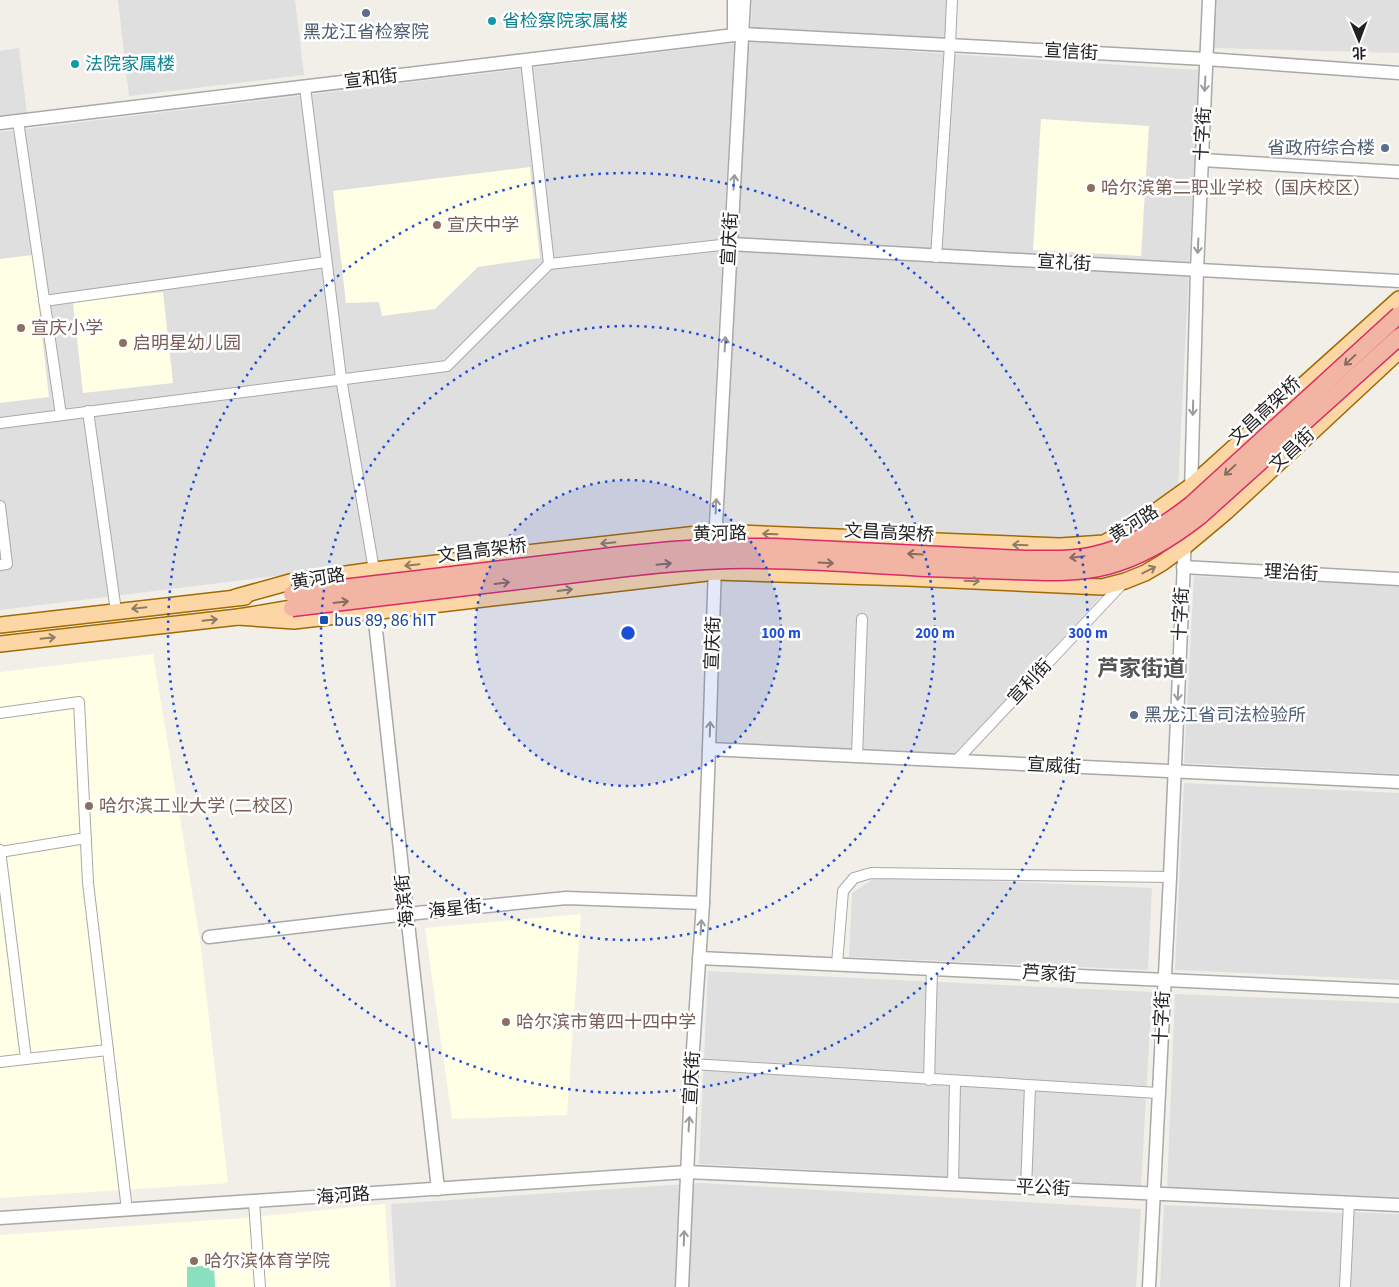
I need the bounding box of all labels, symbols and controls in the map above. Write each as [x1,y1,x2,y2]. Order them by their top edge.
marker: 黑龙江省检察院 [360,7,372,19]
place label: 省检察院家属楼 [502,9,628,34]
marker: 省检察院家属楼 [486,15,498,27]
north arrow [1334,15,1384,65]
place label: 黑龙江省检察院 [303,20,429,45]
street label: 宣信街 [1043,38,1099,66]
text: 北 [1352,42,1366,62]
place label: 法院家属楼 [85,52,175,77]
marker: 法院家属楼 [69,58,81,70]
street label: 宣和街 [343,63,399,95]
one-way arrow [1200,75,1210,91]
street label: 十字街 [1189,106,1217,162]
place label: 省政府综合楼 [1267,136,1375,161]
marker: 省政府综合楼 [1379,142,1391,154]
one-way arrow [729,174,738,190]
place label: 哈尔滨第二职业学校（国庆校区） [1101,176,1371,201]
marker: 哈尔滨第二职业学校（国庆校区） [1085,182,1097,194]
street label: 宣庆街 [716,211,744,267]
place label: 宣庆中学 [447,213,519,238]
marker: 宣庆中学 [431,219,443,231]
one-way arrow [1193,238,1202,254]
street label: 宣礼街 [1036,249,1092,277]
place label: 宣庆小学 [31,316,103,341]
marker: 宣庆小学 [15,322,27,334]
place label: 启明星幼儿园 [133,331,241,356]
one-way arrow [720,336,729,352]
marker: 启明星幼儿园 [117,337,129,349]
one-way arrow [1344,354,1357,366]
street label: 文昌高架桥 [1224,371,1306,451]
one-way arrow [1188,400,1198,416]
street label: 文昌街 [1264,422,1320,478]
one-way arrow [1224,464,1237,476]
one-way arrow [711,498,721,514]
street label: 黄河路 [1104,499,1164,549]
street label: 文昌高架桥 [843,518,935,548]
street label: 黄河路 [693,521,747,547]
one-way arrow [762,529,778,538]
street label: 文昌高架桥 [436,533,528,569]
one-way arrow [600,538,616,548]
one-way arrow [1012,540,1028,549]
one-way arrow [907,549,923,558]
one-way arrow [1070,552,1086,562]
one-way arrow [818,558,834,567]
one-way arrow [655,559,671,569]
street label: 理治街 [1263,559,1319,587]
one-way arrow [404,560,420,570]
street label: 黄河路 [289,562,347,596]
one-way arrow [1141,565,1156,575]
one-way arrow [963,577,979,586]
one-way arrow [494,578,510,588]
one-way arrow [557,585,573,595]
street label: 十字街 [1167,586,1195,642]
one-way arrow [333,597,349,607]
one-way arrow [131,603,147,613]
place label: bus 89, 86 hIT [334,608,437,633]
marker: bus 89, 86 hIT [318,614,330,626]
one-way arrow [202,615,218,625]
street label: 宣庆街 [700,616,726,670]
text: 100 m [761,623,801,644]
text: 200 m [915,623,955,644]
text: 300 m [1068,623,1108,644]
centre of rings [619,624,637,642]
one-way arrow [40,633,56,643]
district label: 芦家街道 [1097,653,1185,685]
street label: 宣利街 [1002,654,1058,710]
one-way arrow [1173,685,1182,701]
place label: 黑龙江省司法检验所 [1144,703,1306,728]
marker: 黑龙江省司法检验所 [1128,709,1140,721]
one-way arrow [705,721,715,738]
street label: 宣威街 [1026,752,1082,780]
place label: 哈尔滨工业大学 (二校区) [99,794,294,819]
marker: 哈尔滨工业大学 (二校区) [83,800,95,812]
street label: 海滨街 [390,873,420,929]
street label: 海星街 [427,894,483,924]
one-way arrow [696,919,706,935]
street label: 芦家街 [1021,960,1077,988]
street label: 十字街 [1148,990,1176,1046]
place label: 哈尔滨市第四十四中学 [516,1010,696,1035]
marker: 哈尔滨市第四十四中学 [500,1016,512,1028]
street label: 宣庆街 [678,1050,706,1106]
one-way arrow [685,1116,694,1132]
street label: 平公街 [1015,1174,1071,1202]
street label: 海河路 [315,1182,371,1210]
one-way arrow [679,1231,689,1247]
place label: 哈尔滨体育学院 [204,1249,330,1274]
marker: 哈尔滨体育学院 [188,1255,200,1267]

